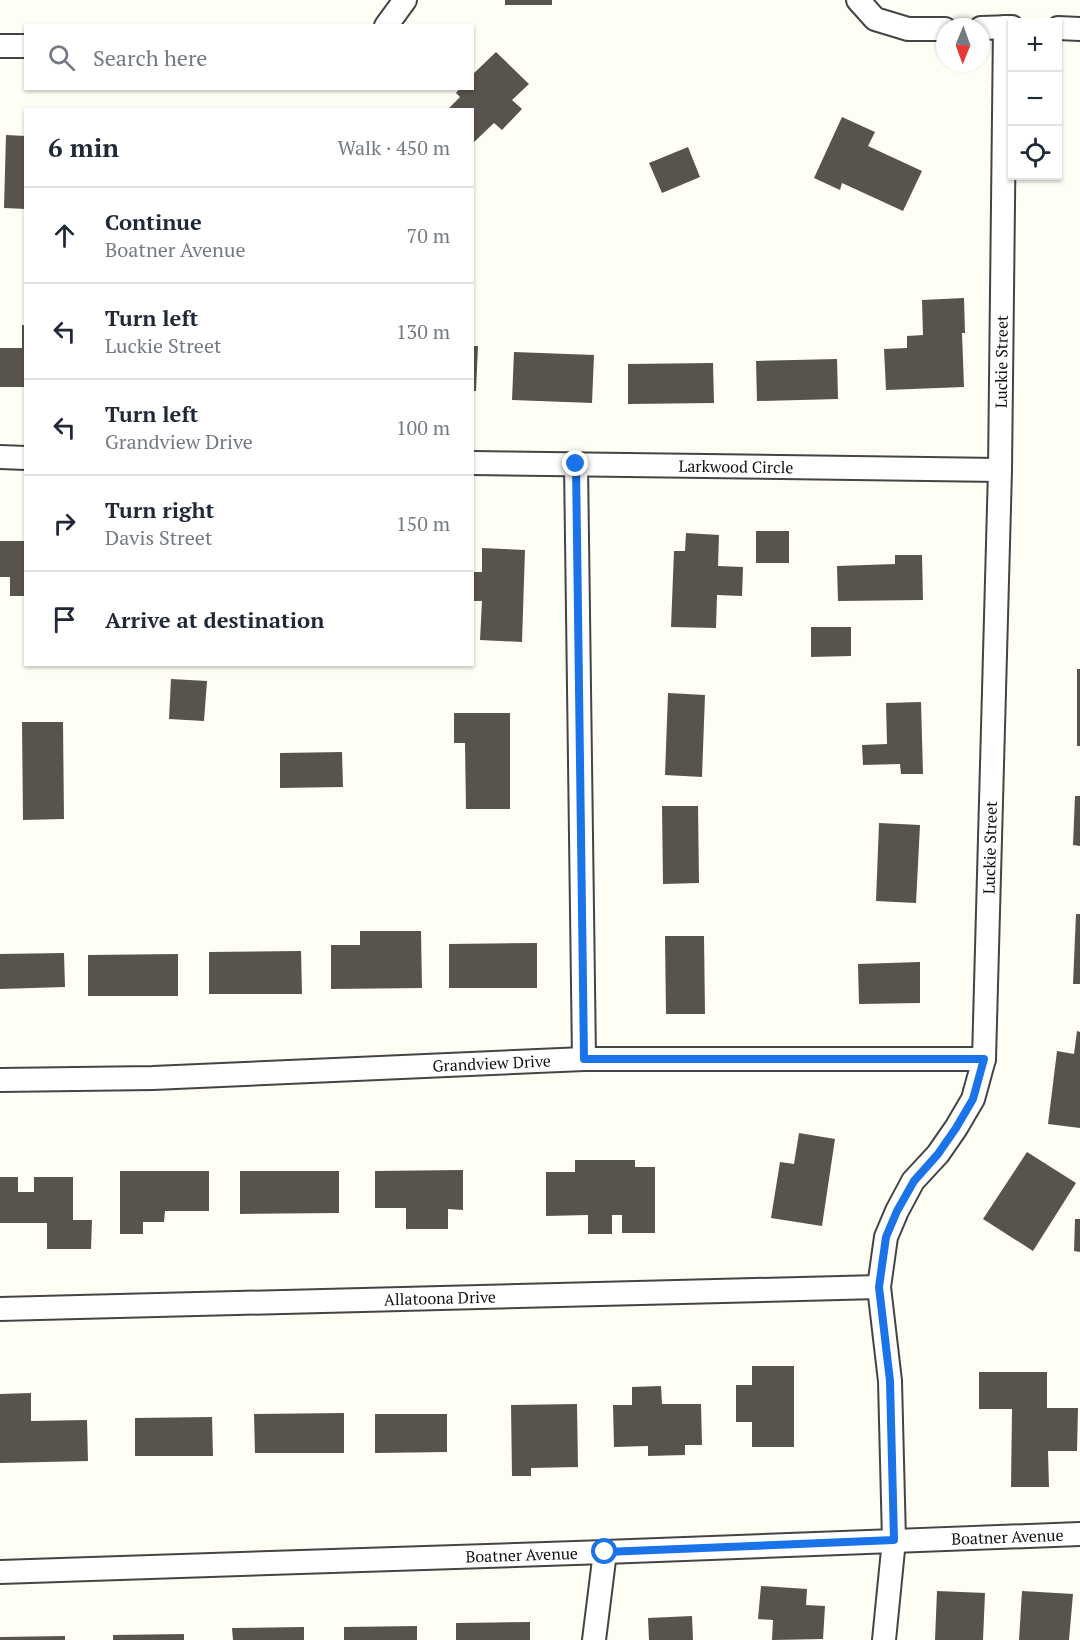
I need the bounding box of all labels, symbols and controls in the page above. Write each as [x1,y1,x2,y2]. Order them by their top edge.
north arrow [936,18,990,72]
map controls [1008,18,1062,180]
button: + [1008,18,1062,72]
search box [24,24,474,90]
icon: search [45,41,78,74]
text: Search here [93,43,207,72]
button: − [1008,72,1062,126]
button: locate [1008,126,1062,180]
text: 6 min [48,130,119,164]
text: Walk · 450 m [338,134,450,161]
text: Continue [105,207,202,236]
icon: ahead [48,219,81,252]
text: 70 m [407,222,450,249]
text: Boatner Avenue [105,236,245,263]
text: Turn left [105,303,198,332]
icon: left [48,315,81,348]
street label: Luckie Street [990,315,1013,408]
text: 130 m [396,318,450,345]
text: Luckie Street [105,332,221,359]
text: Turn left [105,399,198,428]
icon: left [48,411,81,444]
text: 100 m [396,414,450,441]
text: Grandview Drive [105,428,253,455]
route end [562,450,588,476]
street label: Larkwood Circle [678,455,794,478]
text: Turn right [105,495,214,524]
icon: right [48,507,81,540]
text: 150 m [396,510,450,537]
text: Davis Street [105,524,212,551]
icon: arrive [48,603,81,636]
text: Arrive at destination [105,605,324,634]
street label: Luckie Street [977,801,1002,894]
street label: Grandview Drive [432,1049,551,1077]
street label: Allatoona Drive [384,1286,496,1310]
street label: Boatner Avenue [951,1524,1064,1550]
route start [591,1538,617,1564]
street label: Boatner Avenue [465,1542,578,1568]

